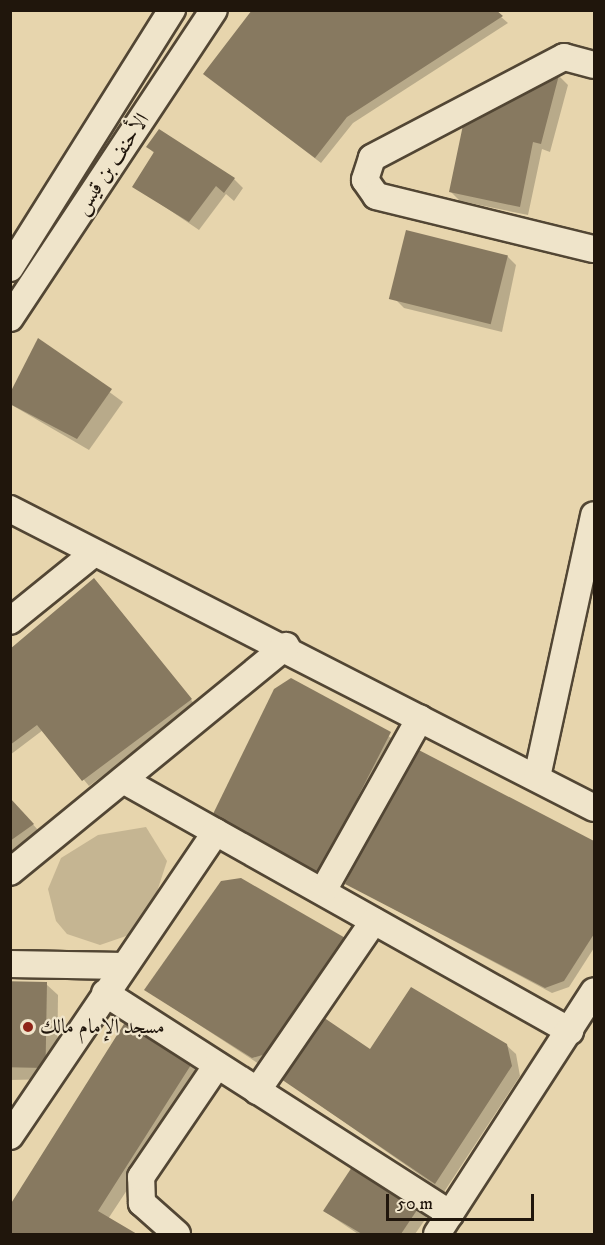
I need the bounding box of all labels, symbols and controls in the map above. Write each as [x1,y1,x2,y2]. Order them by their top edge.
street label: الأحنف بن قيس [69,109,155,219]
place label: مسجد الإمام مالك [40,1014,165,1040]
marker: مسجد الإمام مالك [21,1020,35,1034]
scale bar [389,1182,538,1220]
text: 50 m [397,1193,433,1215]

